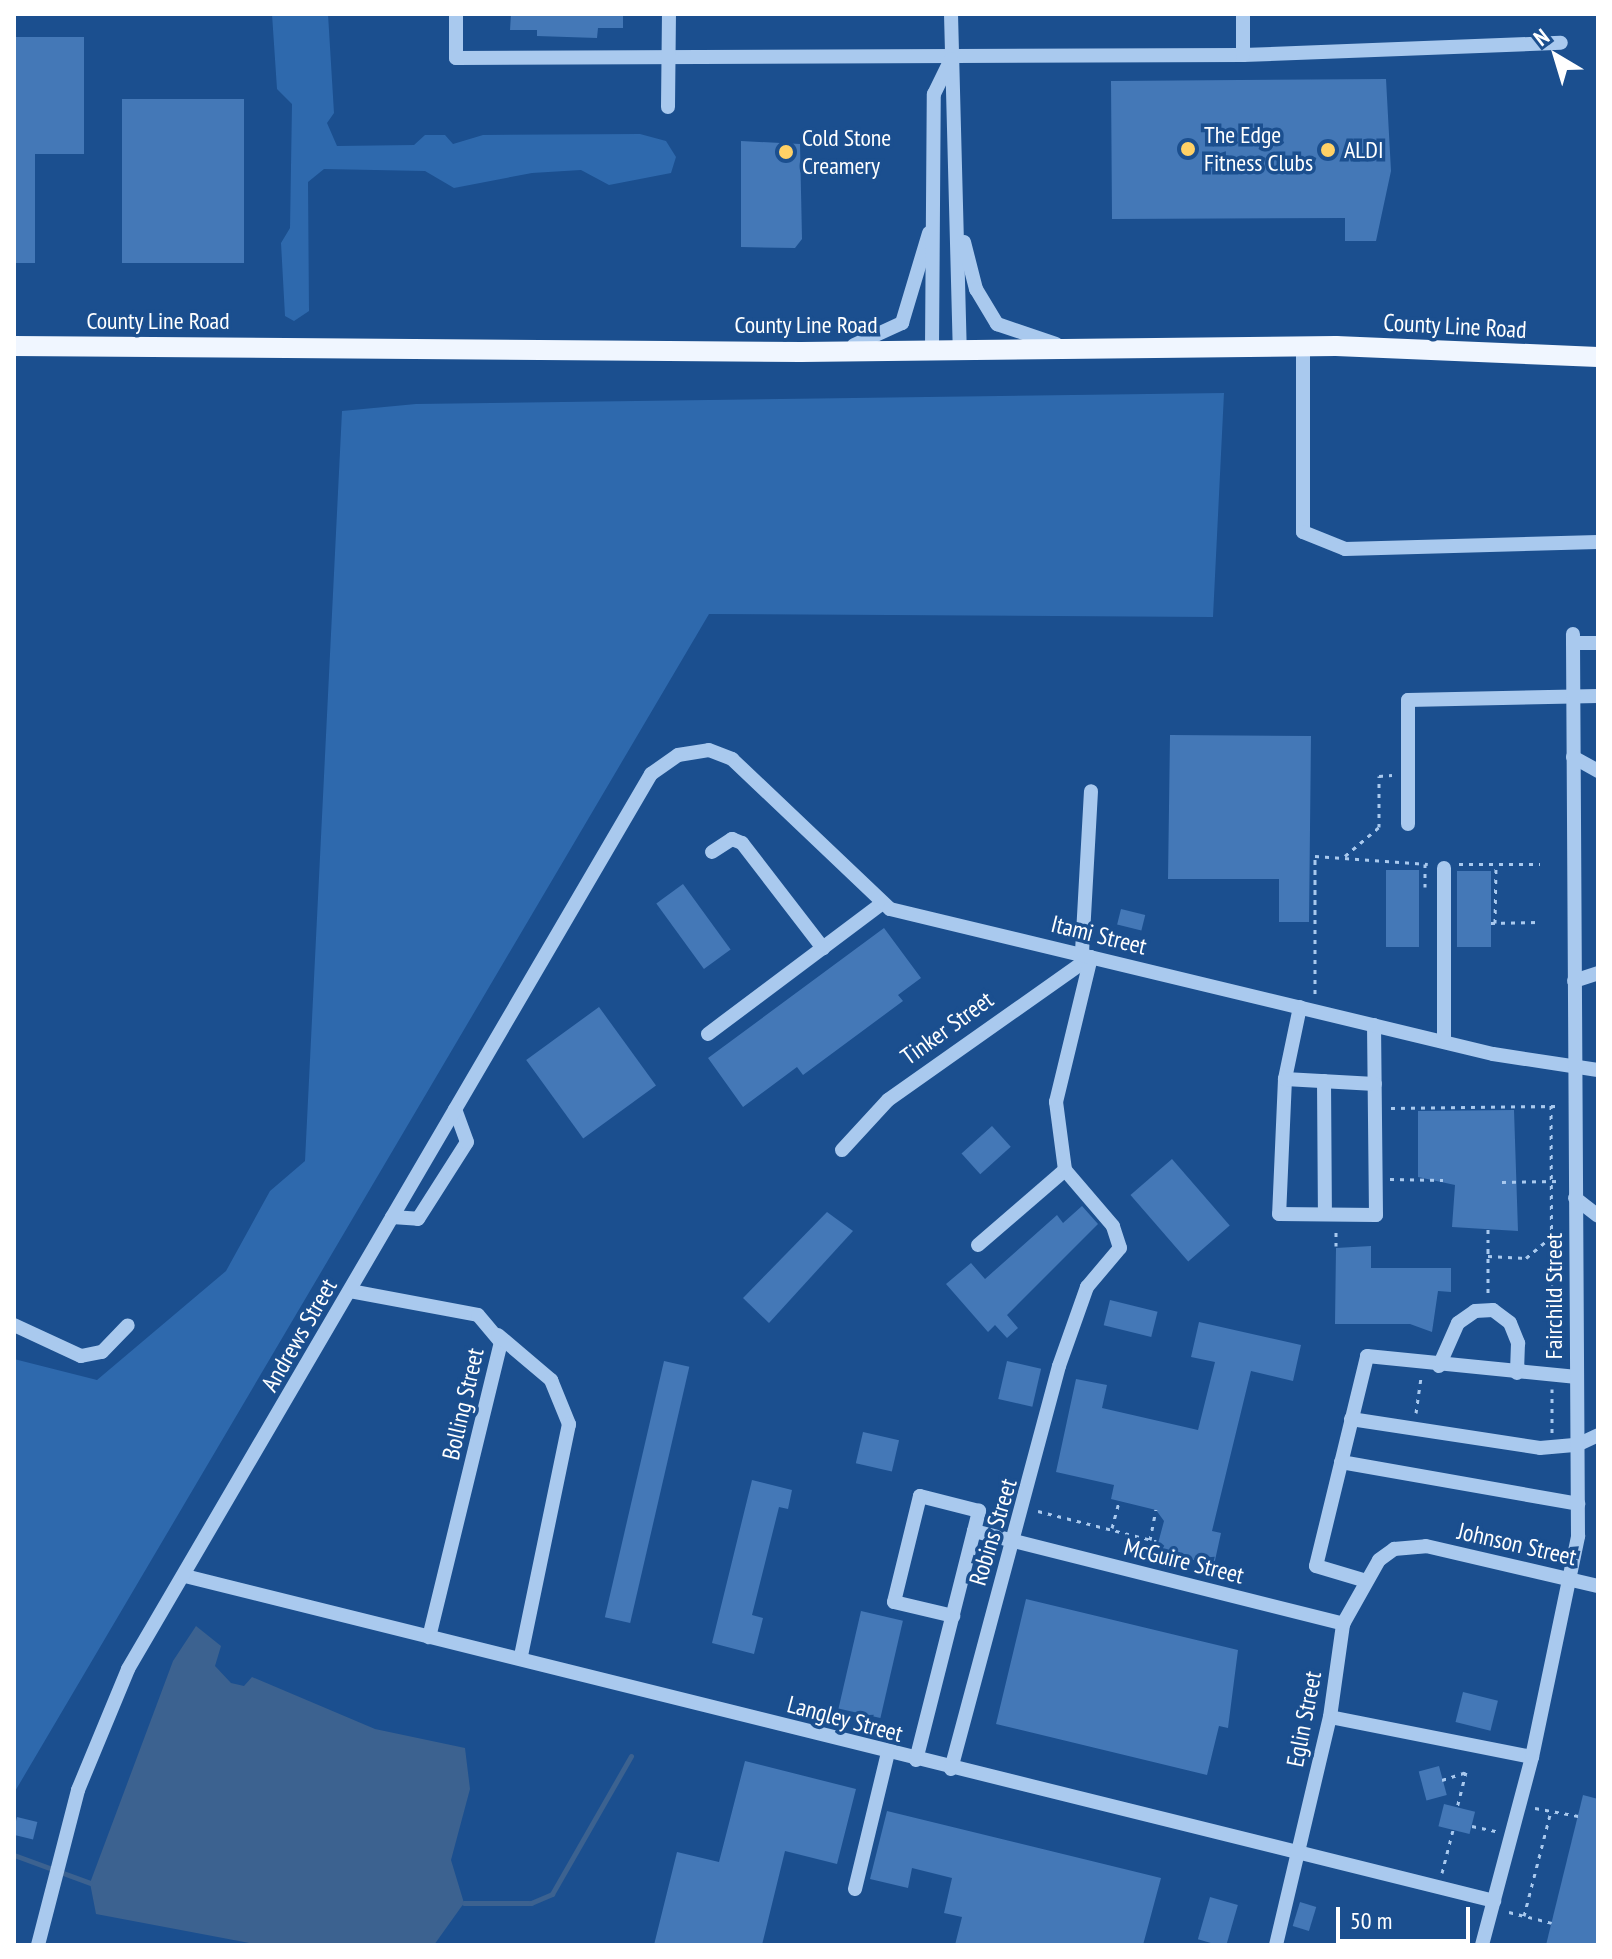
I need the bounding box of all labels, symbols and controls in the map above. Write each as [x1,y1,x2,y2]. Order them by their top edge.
north arrow [1516,16,1596,96]
text: N [1528,22,1555,52]
place label: The Edge Fitness Clubs [1204,121,1313,177]
place label: Cold Stone Creamery [802,124,891,180]
place label: ALDI [1344,136,1384,164]
marker: The Edge Fitness Clubs [1179,140,1197,158]
marker: ALDI [1319,141,1337,159]
marker: Cold Stone Creamery [777,143,795,161]
street label: County Line Road [86,307,230,335]
street label: County Line Road [1382,308,1528,344]
street label: County Line Road [734,311,878,339]
street label: Itami Street [1048,909,1150,961]
street label: Tinker Street [895,985,999,1071]
street label: Fairchild Street [1540,1233,1568,1359]
street label: Andrews Street [255,1273,343,1397]
street label: Bolling Street [436,1345,490,1463]
street label: Robins Street [963,1475,1023,1589]
street label: Johnson Street [1455,1516,1579,1572]
street label: McGuire Street [1121,1532,1247,1590]
street label: Eglin Street [1281,1669,1327,1769]
street label: Langley Street [784,1690,906,1748]
scale bar [1340,1891,1474,1941]
text: 50 m [1350,1905,1392,1936]

